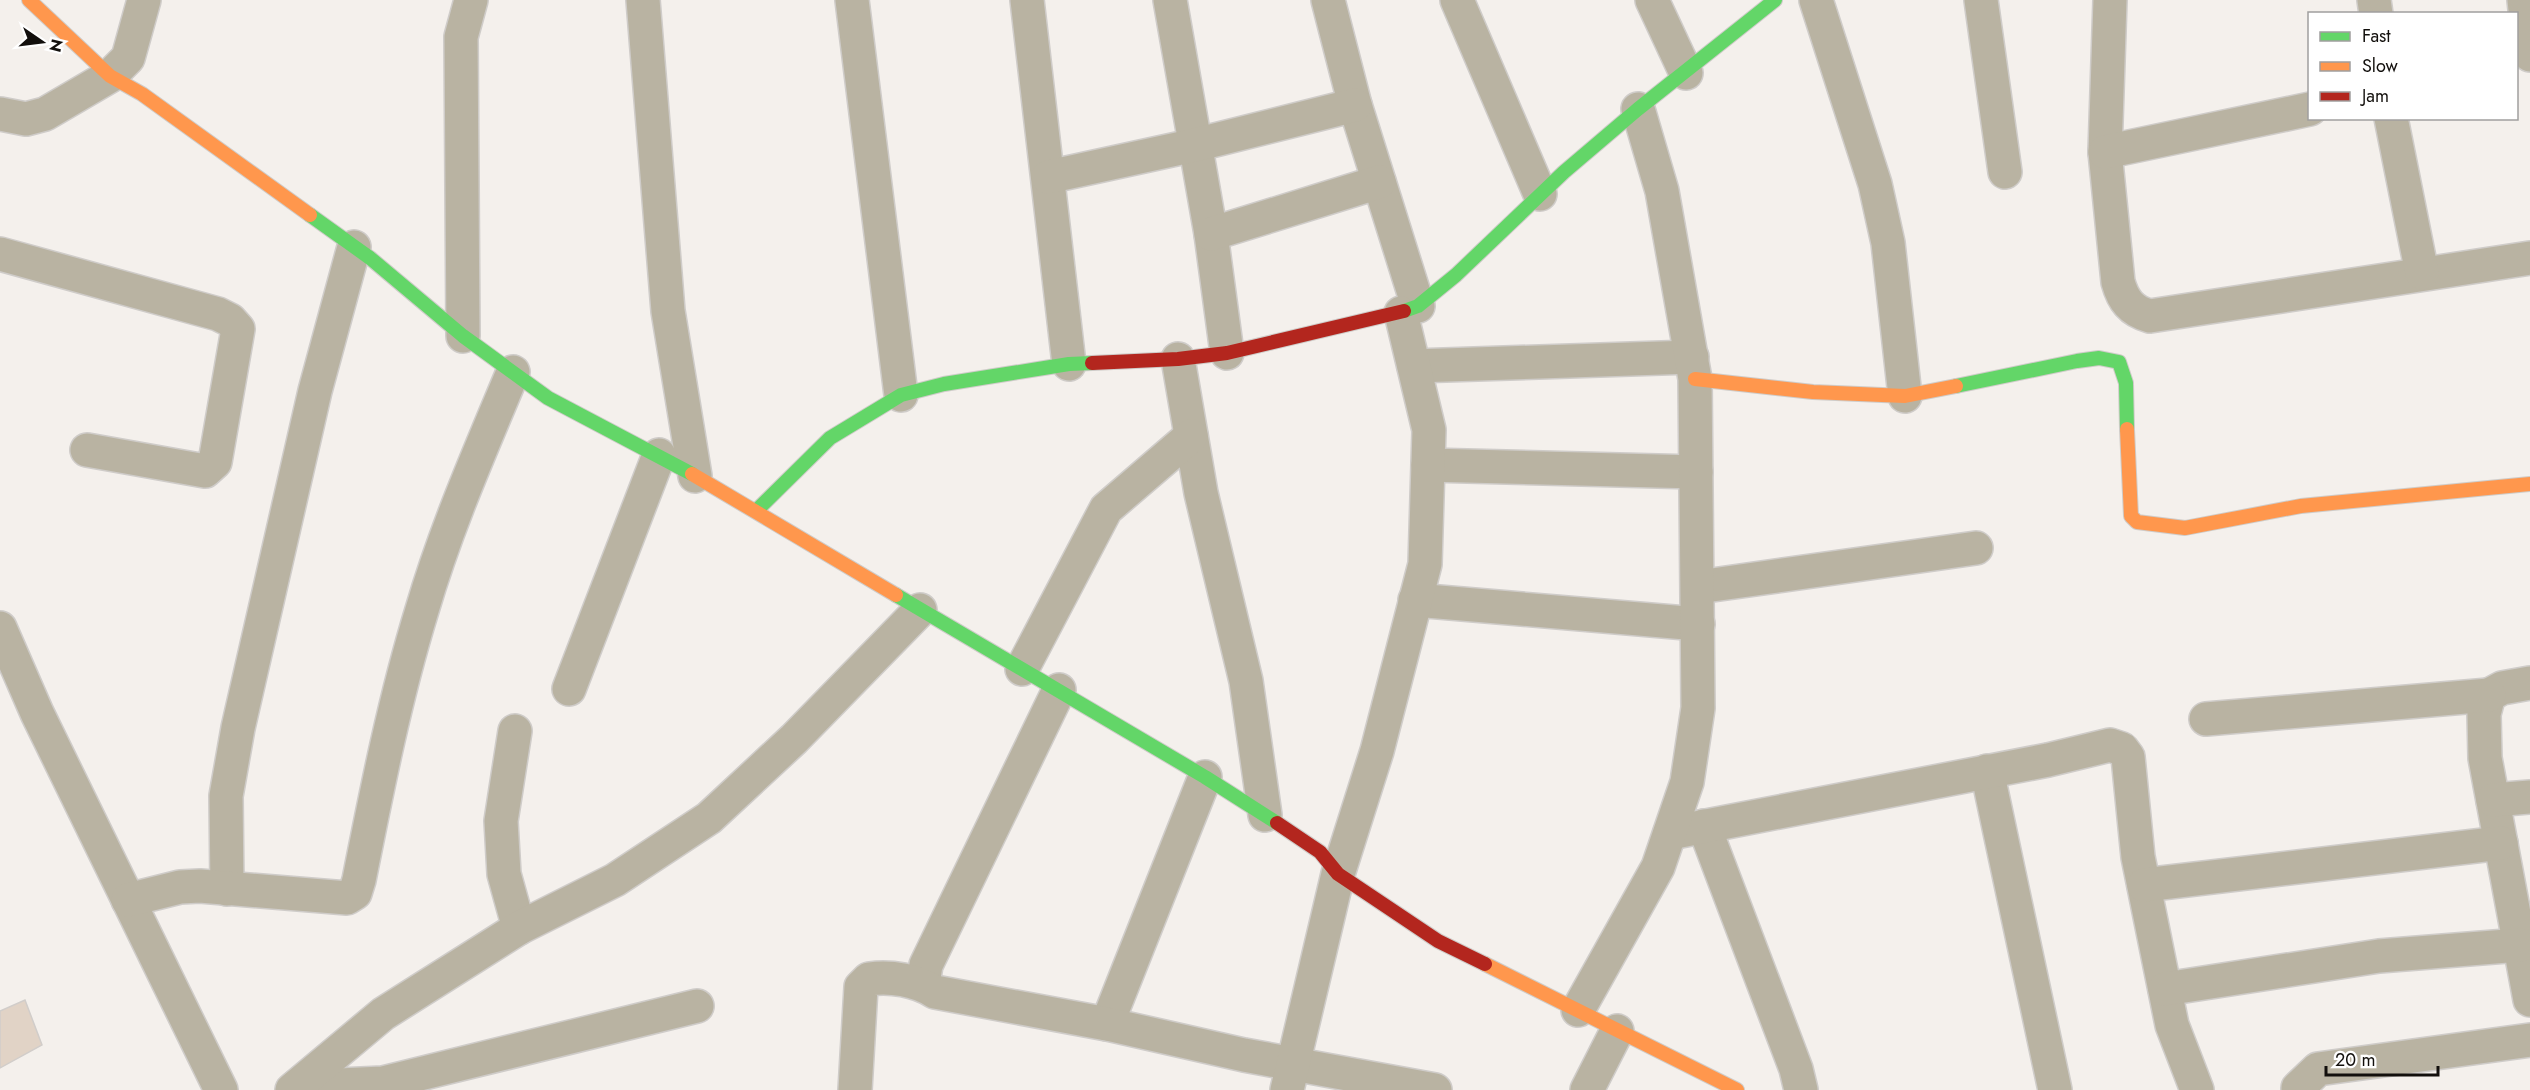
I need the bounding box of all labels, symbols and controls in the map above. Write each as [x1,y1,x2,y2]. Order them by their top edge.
north arrow [12,12,72,72]
legend [2308,12,2518,120]
text: Fast [2362,23,2391,49]
text: N [43,37,69,54]
text: Slow [2362,53,2399,79]
text: Jam [2360,83,2389,109]
scale bar [2326,1039,2438,1077]
text: 20 m [2335,1047,2375,1073]

